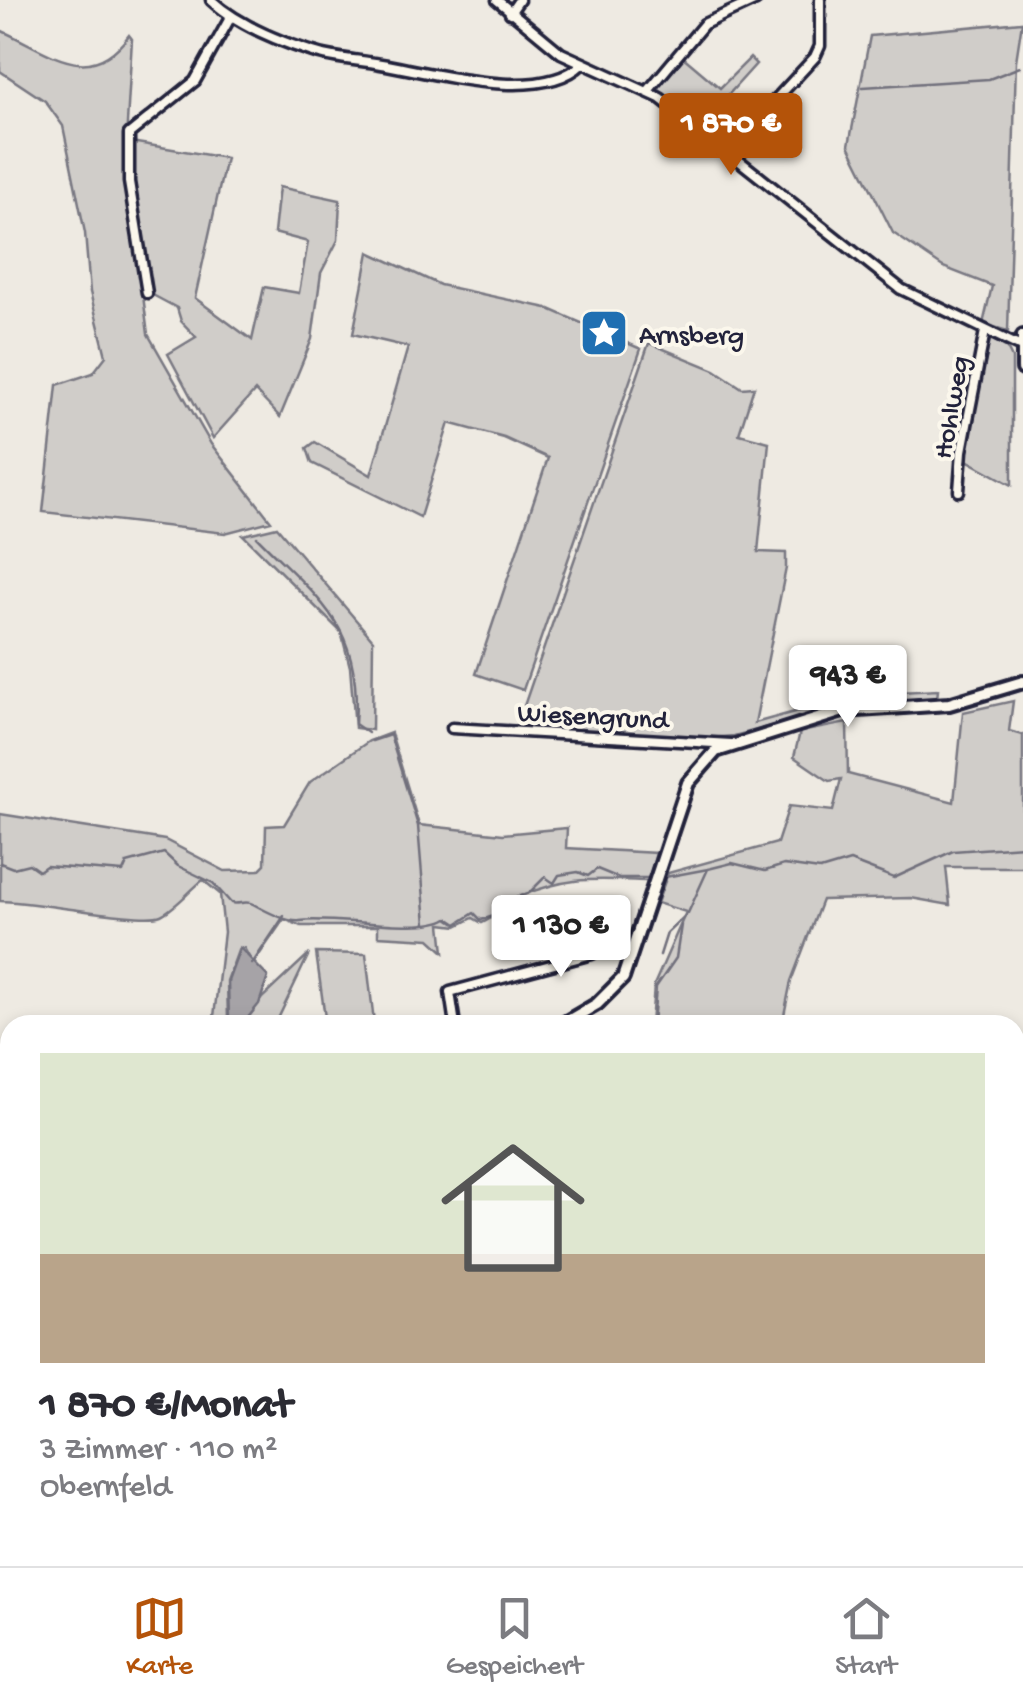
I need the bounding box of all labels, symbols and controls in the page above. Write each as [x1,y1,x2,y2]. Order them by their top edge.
pin: 1 870 € [639,93,823,178]
text: 1 870 € [681,106,781,144]
place icon: Arnsberg [578,307,630,359]
place label: Arnsberg [639,321,744,354]
street label: Hohlweg [928,354,979,462]
pin: 943 € [778,645,918,730]
text: 943 € [811,658,885,696]
street label: Wiesengrund [516,698,672,739]
pin: 1 130 € [469,895,653,980]
text: 1 130 € [514,908,608,946]
icon: home [423,1118,603,1298]
text: 1 870 €/Monat [40,1383,292,1432]
text: 3 Zimmer · 110 m² [40,1432,277,1470]
text: Obernfeld [40,1470,171,1508]
tab: Karte [126,1591,193,1684]
tab: Gespeichert [446,1591,583,1684]
tab: Start [835,1591,897,1684]

